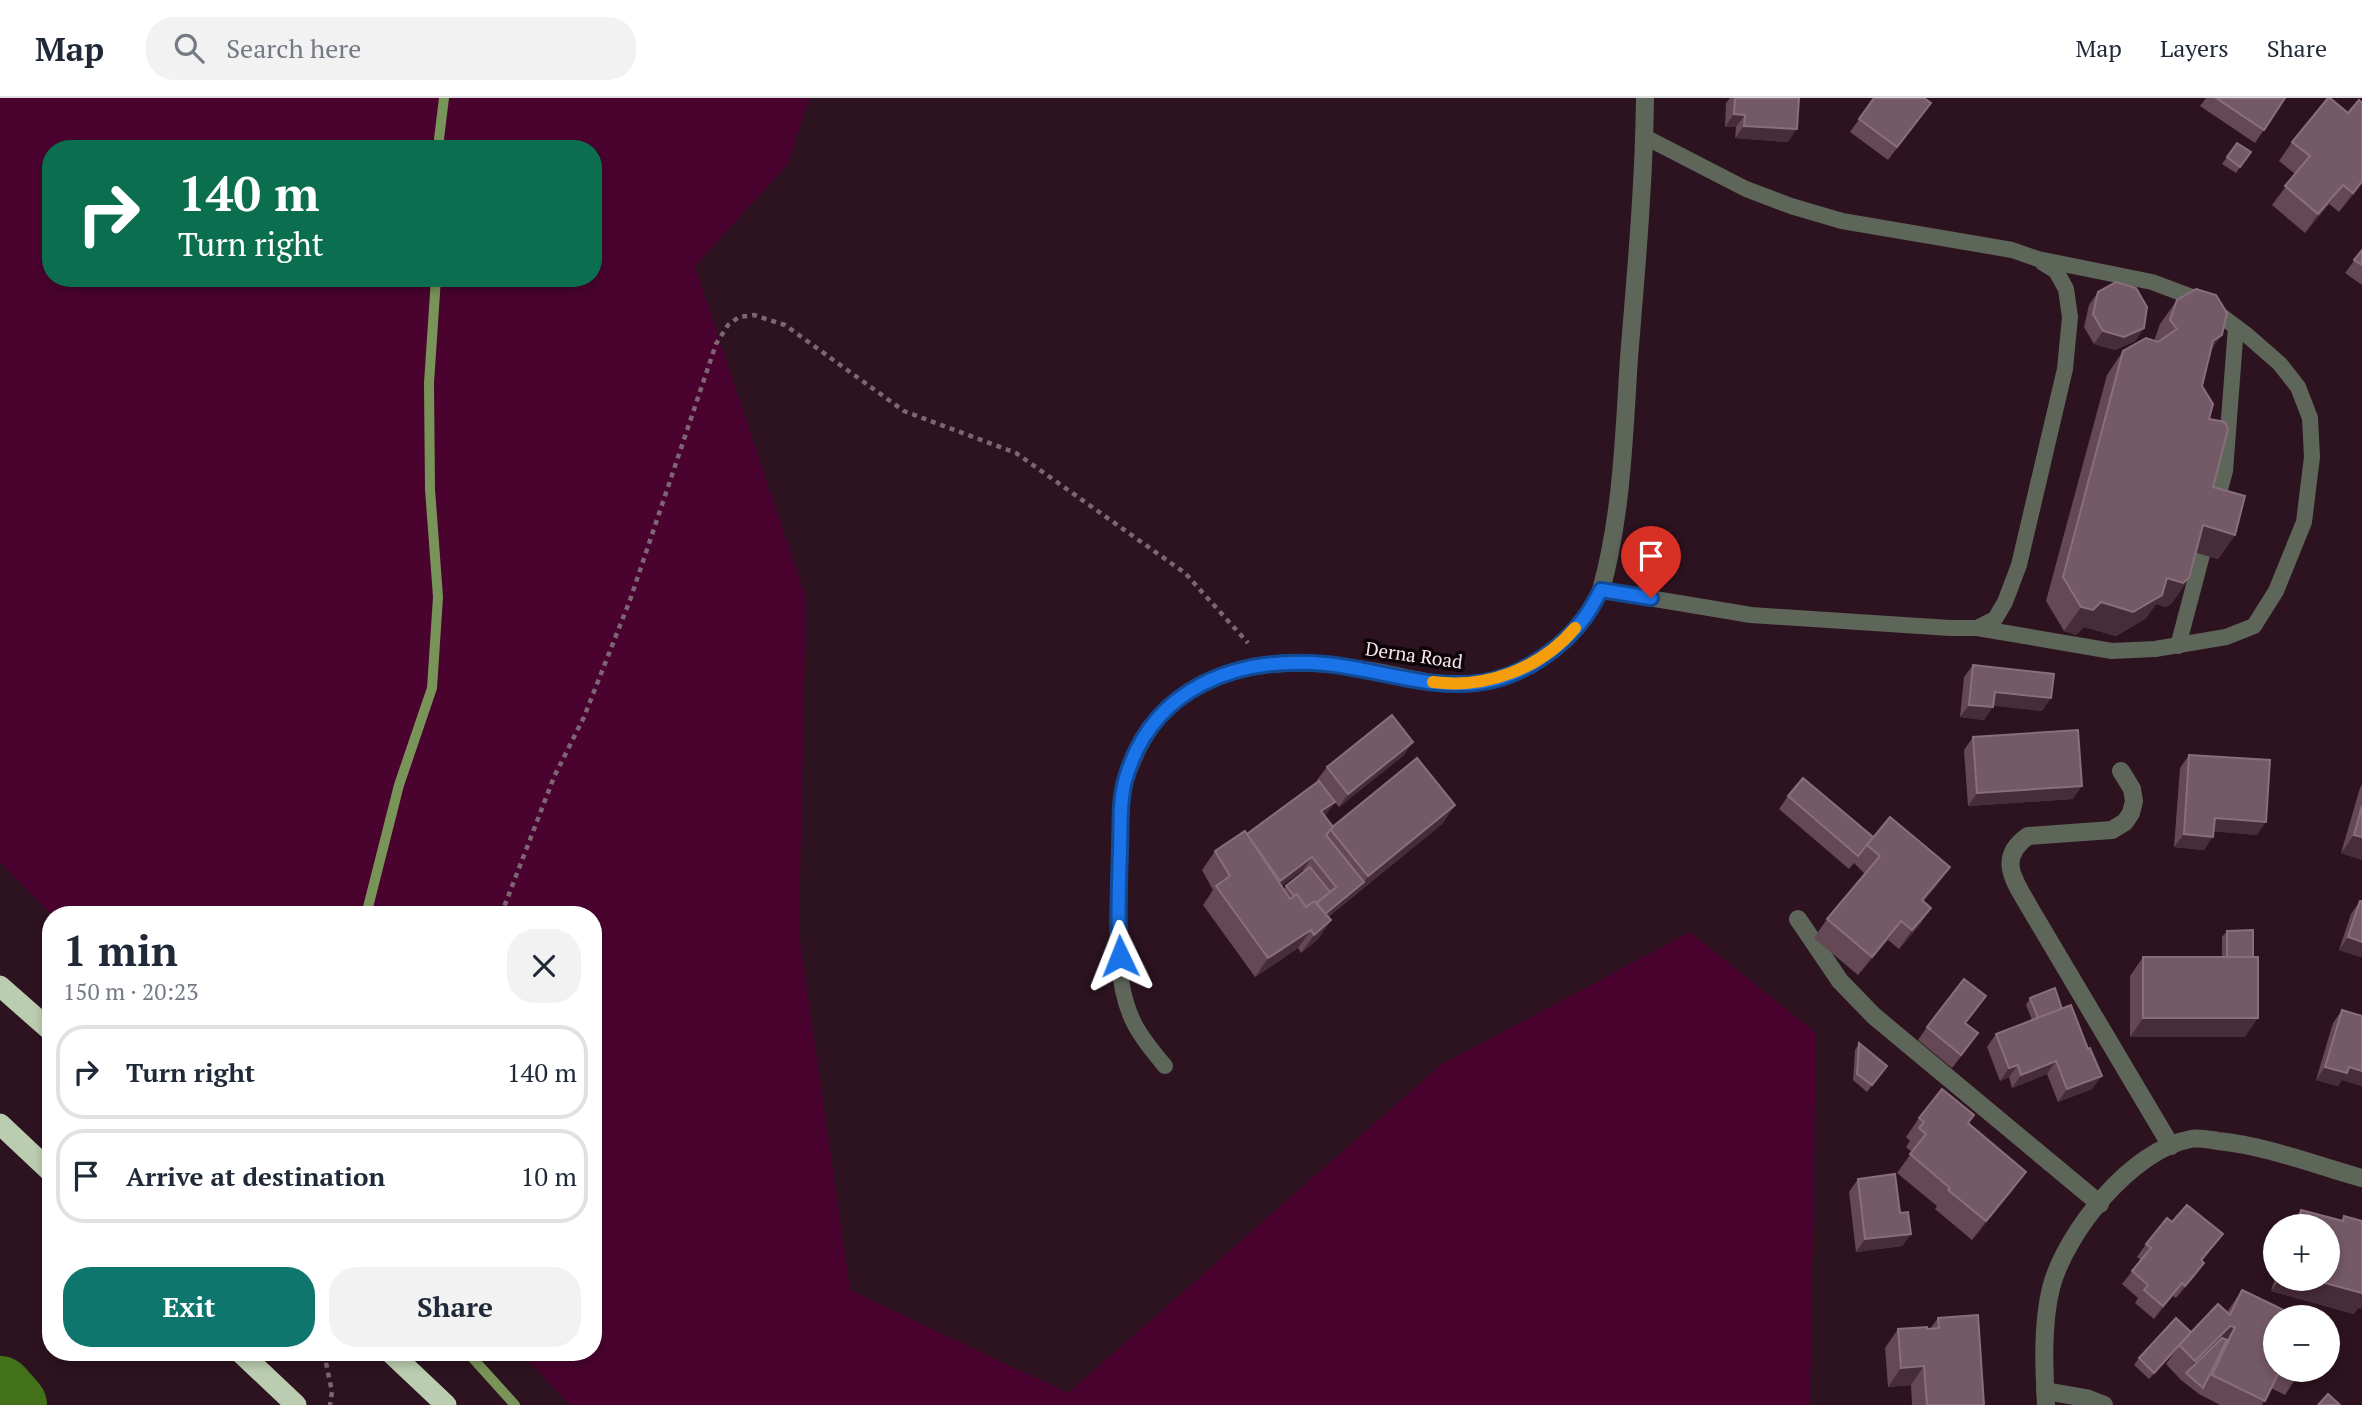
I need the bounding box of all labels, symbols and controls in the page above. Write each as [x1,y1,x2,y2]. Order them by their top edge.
search box [146,17,636,80]
text: Map [35,27,104,70]
icon: search [170,29,208,67]
text: Search here [226,31,361,65]
text: Map [2075,32,2122,64]
text: Layers [2160,32,2229,64]
text: Share [2267,32,2327,64]
text: 140 m [178,160,320,225]
icon: right [63,168,154,259]
text: Turn right [178,223,324,265]
pin [1621,526,1681,598]
icon: arrive [1632,537,1670,575]
street label: Derna Road [1364,635,1465,674]
position arrow [1083,919,1157,993]
text: 1 min [63,922,178,978]
button: close [507,929,581,1003]
text: 150 m · 20:23 [63,976,198,1007]
icon: right [67,1053,105,1091]
text: Turn right [126,1055,255,1089]
text: 140 m [507,1055,577,1089]
icon: arrive [67,1157,105,1195]
text: Arrive at destination [126,1159,385,1193]
text: 10 m [521,1159,577,1193]
map controls [2263,1214,2340,1382]
button: + [2263,1214,2340,1291]
button: Exit [63,1267,315,1347]
button: Share [329,1267,581,1347]
button: − [2263,1305,2340,1382]

